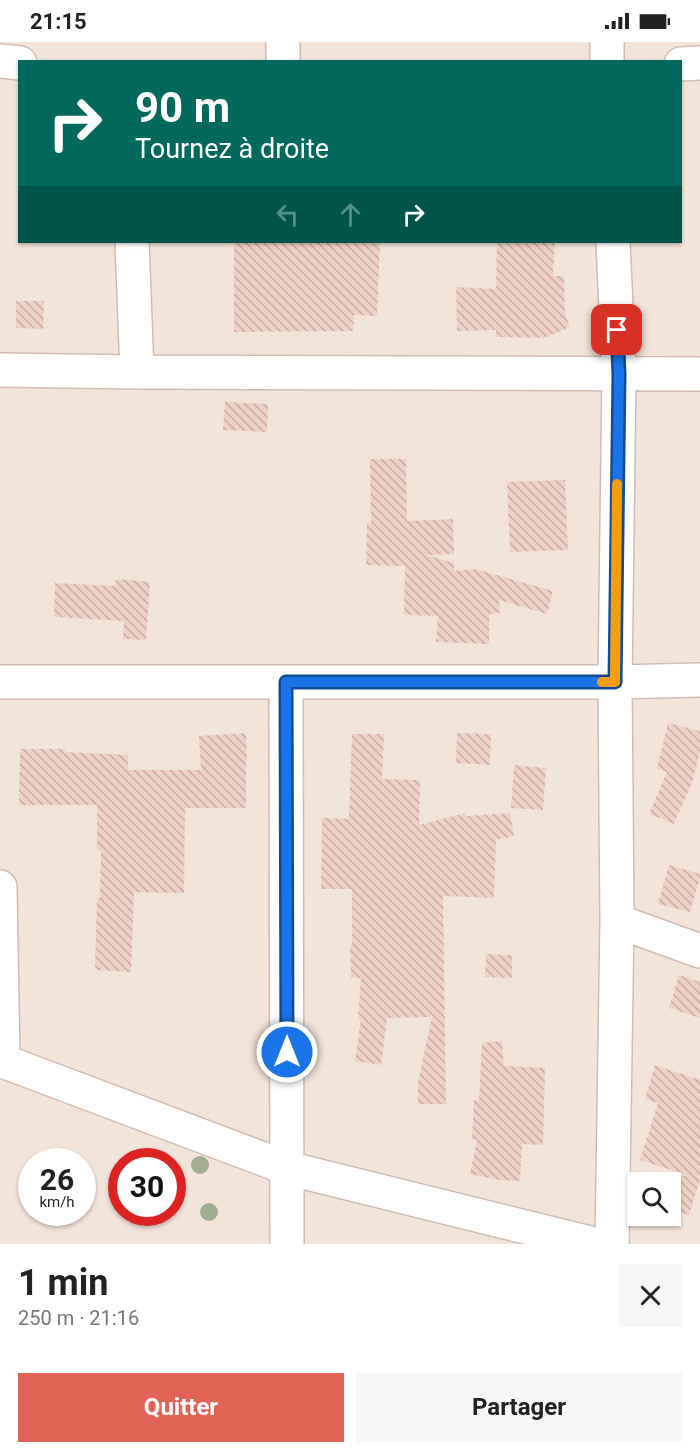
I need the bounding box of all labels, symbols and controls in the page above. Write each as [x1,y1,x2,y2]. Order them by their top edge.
text: 21:15 [30,9,87,34]
text: 90 m [135,83,230,132]
icon: right [36,84,114,162]
text: Tournez à droite [135,133,329,165]
icon: left [271,198,304,231]
icon: ahead [334,198,367,231]
icon: right [397,198,430,231]
pin [591,304,642,355]
icon: arrive [600,313,633,346]
position arrow [255,1020,319,1084]
speed limit sign: 30 [108,1148,186,1226]
text: 26 [40,1162,74,1197]
map controls [627,1172,681,1226]
button: search [627,1172,681,1226]
text: km/h [39,1193,75,1211]
text: 1 min [18,1262,109,1304]
button: close [619,1264,682,1327]
text: 250 m · 21:16 [18,1306,139,1330]
button: Quitter [18,1373,344,1442]
button: Partager [356,1373,682,1442]

